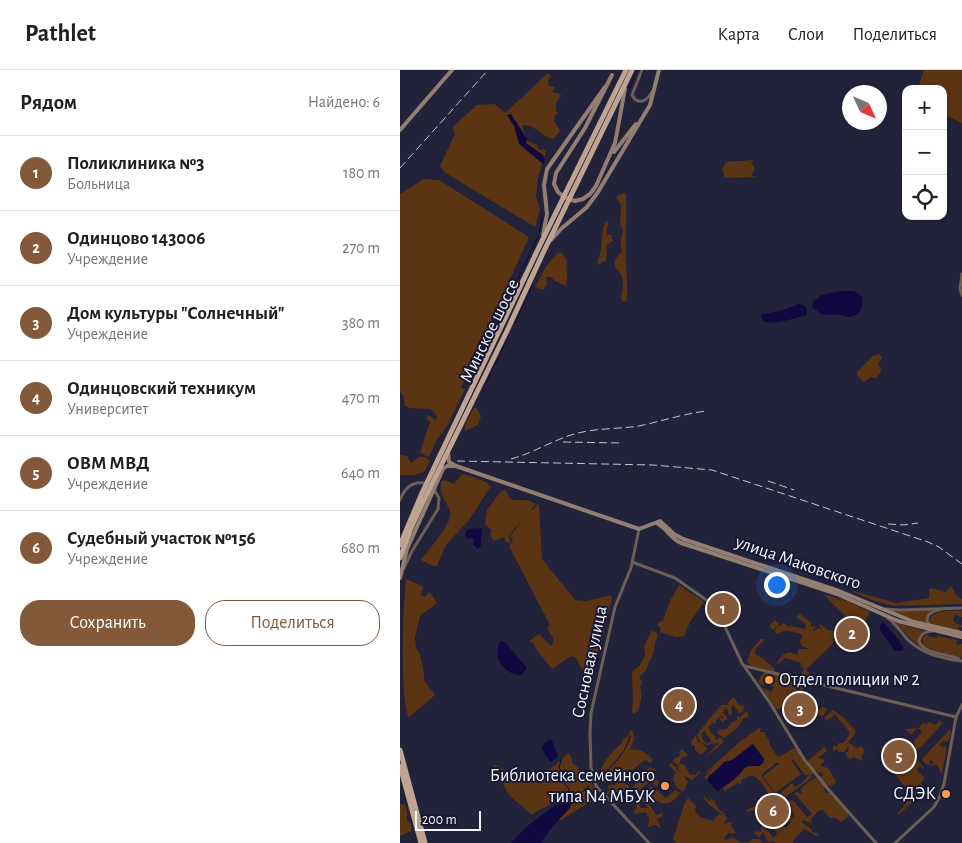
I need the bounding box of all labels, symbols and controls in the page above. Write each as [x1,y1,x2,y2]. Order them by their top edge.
text: Pathlet [25,22,96,46]
text: Карта [718,26,760,44]
text: Слои [788,26,824,44]
text: Поделиться [852,26,937,44]
north arrow [842,85,887,130]
map controls [902,85,947,220]
button: + [902,85,947,130]
text: Рядом [20,92,77,113]
text: Найдено: 6 [308,94,380,110]
button: − [902,130,947,175]
text: Поликлиника №3 [67,154,204,173]
text: 1 [33,165,39,181]
text: 180 m [343,165,380,181]
button: locate [902,175,947,220]
text: Больница [67,176,130,192]
text: Одинцово 143006 [67,229,205,248]
text: 2 [32,240,40,256]
text: 270 m [342,240,380,256]
text: Учреждение [67,251,148,267]
street label: Минское шоссе [457,276,523,386]
text: Дом культуры "Солнечный" [67,304,285,323]
text: 3 [33,315,39,331]
text: 380 m [342,315,380,331]
text: Учреждение [67,326,148,342]
text: Одинцовский техникум [67,379,256,398]
text: 4 [32,390,40,406]
text: 470 m [342,390,380,406]
text: Университет [67,401,148,417]
text: ОВМ МВД [67,454,149,473]
text: 5 [33,465,39,481]
text: 640 m [341,465,380,481]
text: Учреждение [67,476,148,492]
text: Судебный участок №156 [67,529,256,548]
street label: улица Маковского [732,533,863,593]
text: 6 [32,540,40,556]
text: 680 m [341,540,380,556]
text: Учреждение [67,551,148,567]
your location [764,572,790,598]
pin: 1 [707,590,739,628]
button: Сохранить [20,600,195,646]
button: Поделиться [205,600,380,646]
street label: Сосновая улица [569,604,611,720]
pin: 2 [836,615,868,653]
place label: Отдел полиции № 2 [779,671,920,689]
marker: Отдел полиции № 2 [763,674,775,686]
pin: 4 [663,686,695,724]
pin: 3 [784,690,816,728]
pin: 5 [883,737,915,775]
place label: Библиотека семейного типа N4 МБУК [490,766,656,806]
marker: Библиотека семейного типа N4 МБУК [659,780,671,792]
place label: СДЭК [893,785,937,803]
marker: СДЭК [940,788,952,800]
pin: 6 [757,792,789,830]
scale bar [415,808,481,831]
text: 200 m [422,813,457,827]

